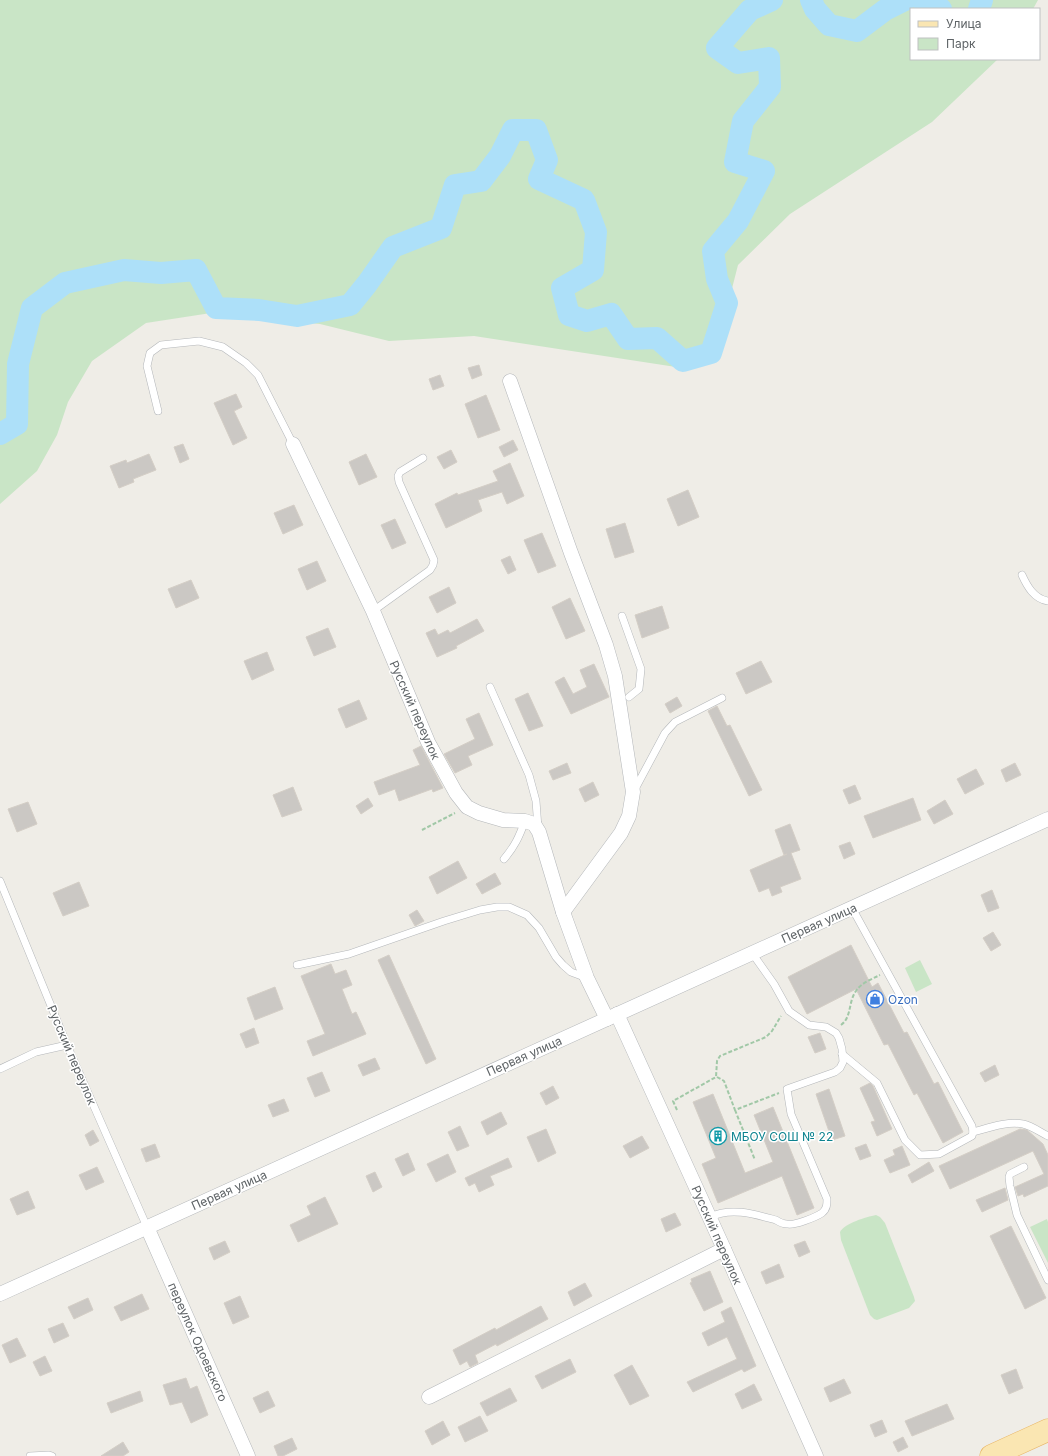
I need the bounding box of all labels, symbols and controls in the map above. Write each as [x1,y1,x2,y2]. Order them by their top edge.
legend [910,8,1040,60]
text: Улица [946,16,981,31]
text: Парк [946,36,976,51]
street label: Русский переулок [386,658,444,762]
street label: Первая улица [779,900,859,946]
shop icon: Ozon [865,989,885,1009]
place label: Ozon [888,992,918,1007]
street label: Русский переулок [44,1003,100,1108]
street label: Первая улица [484,1033,564,1079]
building icon: МБОУ СОШ № 22 [708,1126,728,1146]
place label: МБОУ СОШ № 22 [731,1129,833,1144]
street label: Первая улица [189,1167,269,1213]
street label: Русский переулок [688,1183,746,1287]
street label: переулок Одоевского [165,1280,231,1404]

